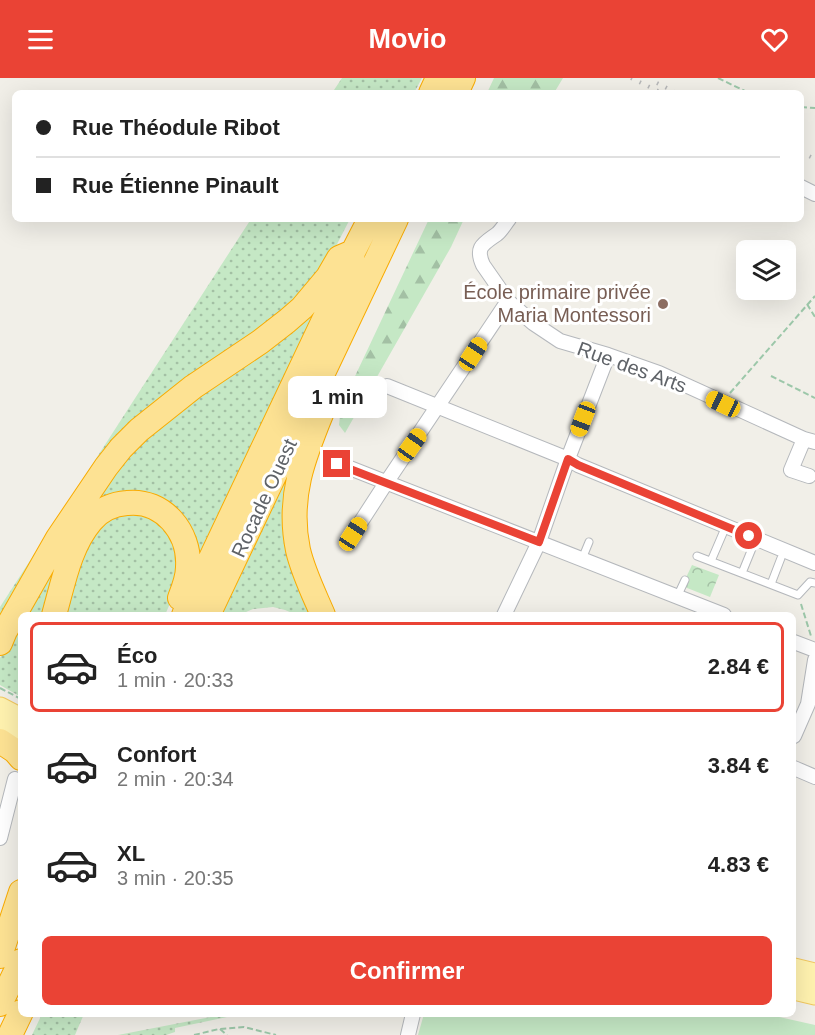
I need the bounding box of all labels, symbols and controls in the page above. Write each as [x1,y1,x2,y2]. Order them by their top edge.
icon: menu [24,23,57,56]
icon: heart [758,23,791,56]
text: Movio [369,24,447,54]
text: Rue Théodule Ribot [72,115,280,140]
text: Rue Étienne Pinault [72,173,279,198]
map controls [736,240,796,300]
button: layers [736,240,796,300]
place label: École primaire privée Maria Montessori [463,281,651,326]
marker: École primaire privée Maria Montessori [656,297,670,311]
car [456,334,490,374]
street label: Rue des Arts [574,337,690,397]
callout: 1 min [288,377,386,419]
text: 1 min [311,386,364,408]
car [703,388,743,420]
car [568,399,598,439]
car [394,425,430,465]
street label: Rocade Ouest [227,435,301,561]
route end [323,450,350,477]
car [336,514,370,554]
route start [735,522,762,549]
icon: car [45,640,99,694]
text: Éco [117,643,157,668]
text: 2.84 € [708,654,769,679]
text: 1 min · 20:33 [117,669,234,691]
icon: car [45,739,99,793]
text: Confort [117,742,196,767]
text: 3.84 € [708,753,769,778]
text: 2 min · 20:34 [117,768,234,790]
icon: car [45,838,99,892]
text: XL [117,841,145,866]
text: 4.83 € [708,852,769,877]
text: 3 min · 20:35 [117,867,234,889]
button: Confirmer [42,936,772,1005]

